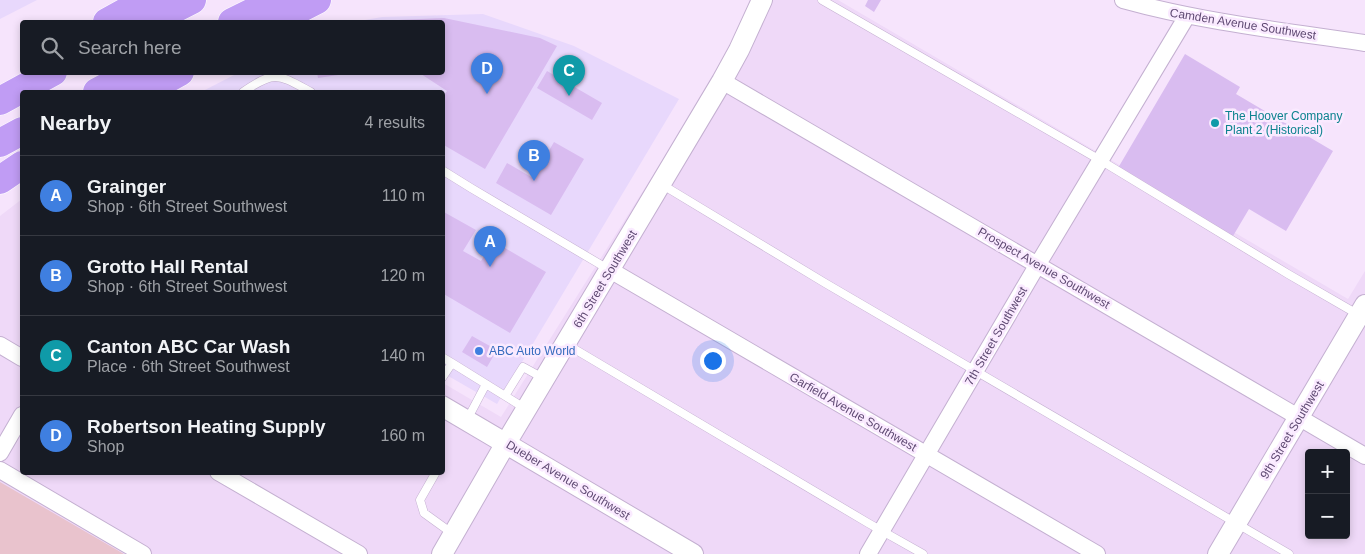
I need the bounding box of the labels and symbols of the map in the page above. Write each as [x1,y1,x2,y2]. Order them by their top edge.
street label: Camden Avenue Southwest [1169,6,1318,43]
pin: D [471,53,503,94]
pin: C [553,55,585,96]
place label: The Hoover Company Plant 2 (Historical) [1225,109,1342,137]
marker: The Hoover Company Plant 2 (Historical) [1209,117,1221,129]
pin: B [518,140,550,181]
street label: Prospect Avenue Southwest [976,224,1113,312]
pin: A [474,226,506,267]
street label: 6th Street Southwest [570,227,640,330]
street label: 7th Street Southwest [962,284,1030,388]
place label: ABC Auto World [489,344,575,358]
marker: ABC Auto World [473,345,485,357]
your location [700,348,726,374]
street label: Garfield Avenue Southwest [787,370,920,455]
street label: 9th Street Southwest [1257,378,1327,481]
street label: Dueber Avenue Southwest [504,437,633,523]

